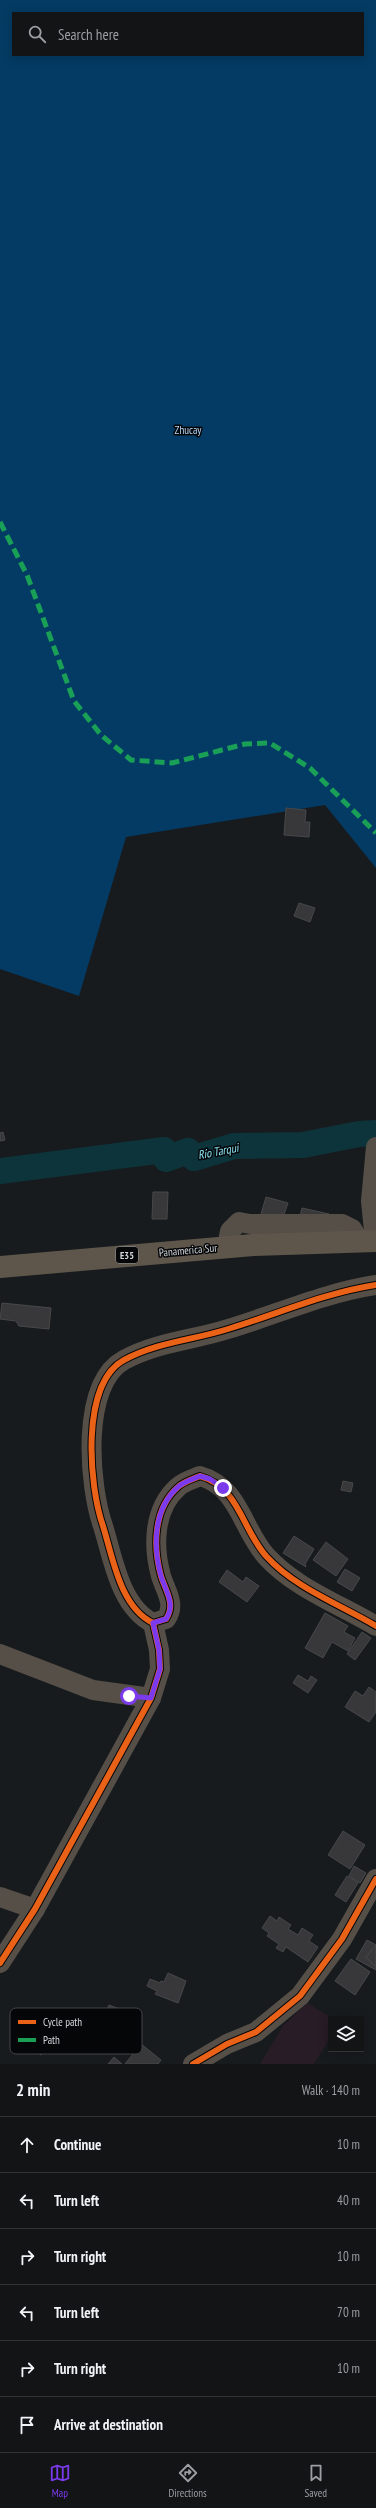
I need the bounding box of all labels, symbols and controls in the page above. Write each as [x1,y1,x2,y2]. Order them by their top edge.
search box [12,12,364,56]
icon: search [26,23,48,45]
text: Search here [58,25,119,44]
park label: Zhucay [175,423,202,437]
water label: Río Tarqui [196,1139,241,1162]
street label: Panamerica Sur [158,1240,218,1260]
road number: E35 [116,1247,138,1263]
route end [214,1479,232,1497]
route start [120,1687,138,1705]
legend [10,2008,142,2054]
text: Cycle path [43,2015,82,2029]
map controls [328,2016,364,2052]
button: layers [328,2016,364,2052]
text: Path [43,2033,60,2047]
text: 2 min [16,2079,50,2101]
text: Walk · 140 m [302,2082,360,2099]
icon: ahead [16,2134,38,2156]
text: Continue [54,2135,101,2154]
text: 10 m [337,2136,360,2153]
icon: left [16,2190,38,2212]
text: Turn left [54,2191,99,2210]
text: 40 m [337,2192,360,2209]
icon: right [16,2246,38,2268]
text: Turn right [54,2247,106,2266]
text: 10 m [337,2248,360,2265]
icon: left [16,2302,38,2324]
text: Turn left [54,2303,99,2322]
text: 70 m [337,2304,360,2321]
icon: right [16,2358,38,2380]
text: Turn right [54,2359,106,2378]
text: 10 m [337,2360,360,2377]
icon: arrive [16,2414,38,2436]
text: Arrive at destination [54,2415,163,2434]
tab: Map [49,2462,71,2500]
tab: Directions [169,2462,207,2500]
tab: Saved [304,2462,327,2500]

